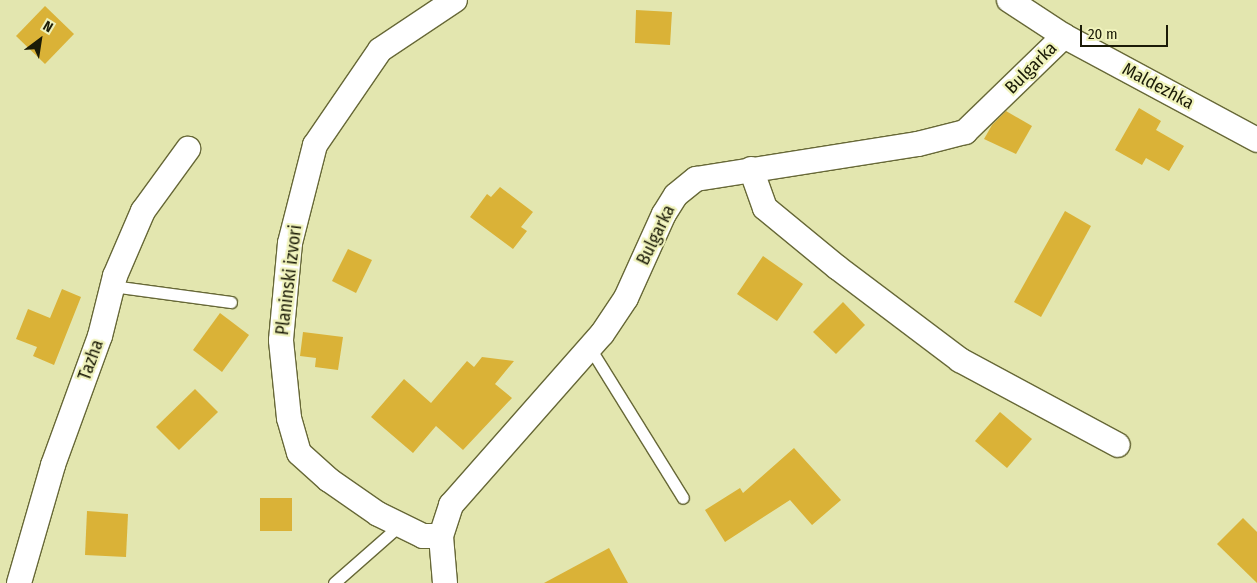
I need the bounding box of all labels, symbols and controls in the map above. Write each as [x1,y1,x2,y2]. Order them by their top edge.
north arrow [15,15,65,65]
scale bar [1082,15,1170,47]
text: N [40,17,56,36]
text: 20 m [1088,25,1118,43]
street label: Bulgarka [1001,38,1061,98]
street label: Maldezhka [1118,58,1198,114]
street label: Bulgarka [632,201,680,269]
street label: Planinski izvori [272,224,306,336]
street label: Tazha [74,337,108,383]

